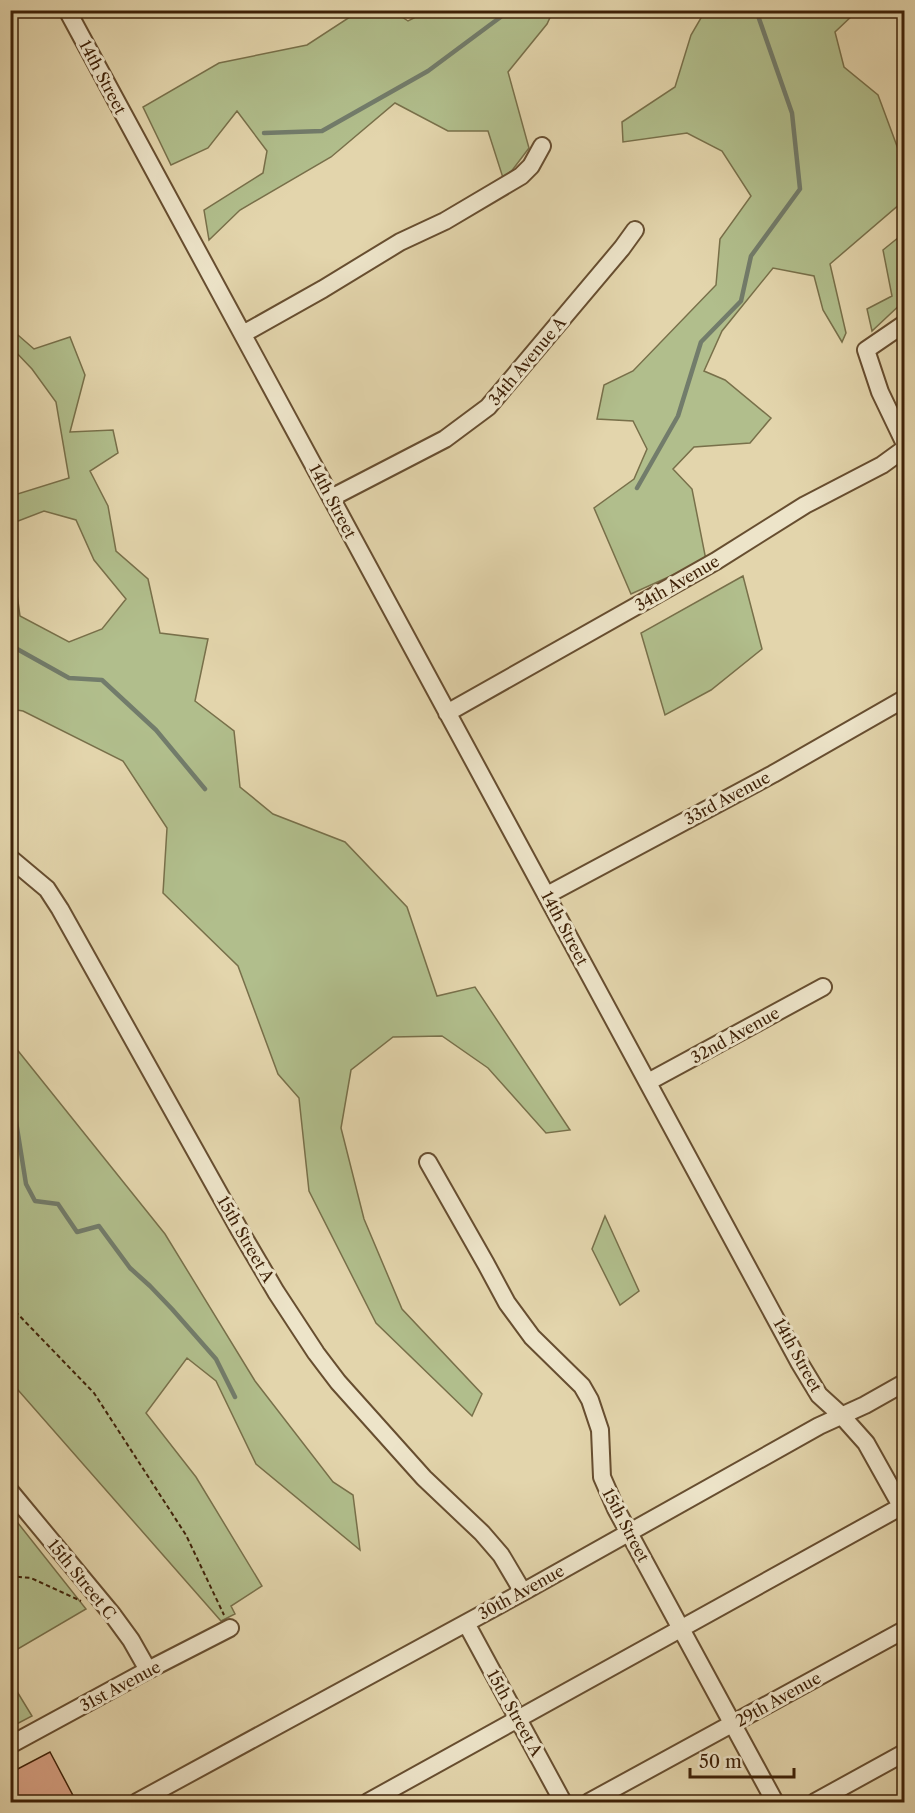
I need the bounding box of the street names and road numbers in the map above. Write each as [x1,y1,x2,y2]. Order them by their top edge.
street label: 14th Street [75,36,131,118]
street label: 34th Avenue A [484,312,571,409]
street label: 14th Street [305,460,361,542]
street label: 34th Avenue [631,551,723,615]
street label: 33rd Avenue [681,767,773,829]
street label: 14th Street [537,887,593,969]
street label: 32nd Avenue [687,1002,783,1068]
street label: 15th Street A [213,1192,279,1287]
street label: 14th Street [770,1315,827,1396]
street label: 15th Street [598,1485,654,1566]
street label: 15th Street C [44,1535,120,1623]
street label: 30th Avenue [475,1560,567,1624]
street label: 31st Avenue [76,1656,164,1716]
street label: 15th Street A [483,1666,548,1761]
street label: 29th Avenue [732,1667,824,1731]

